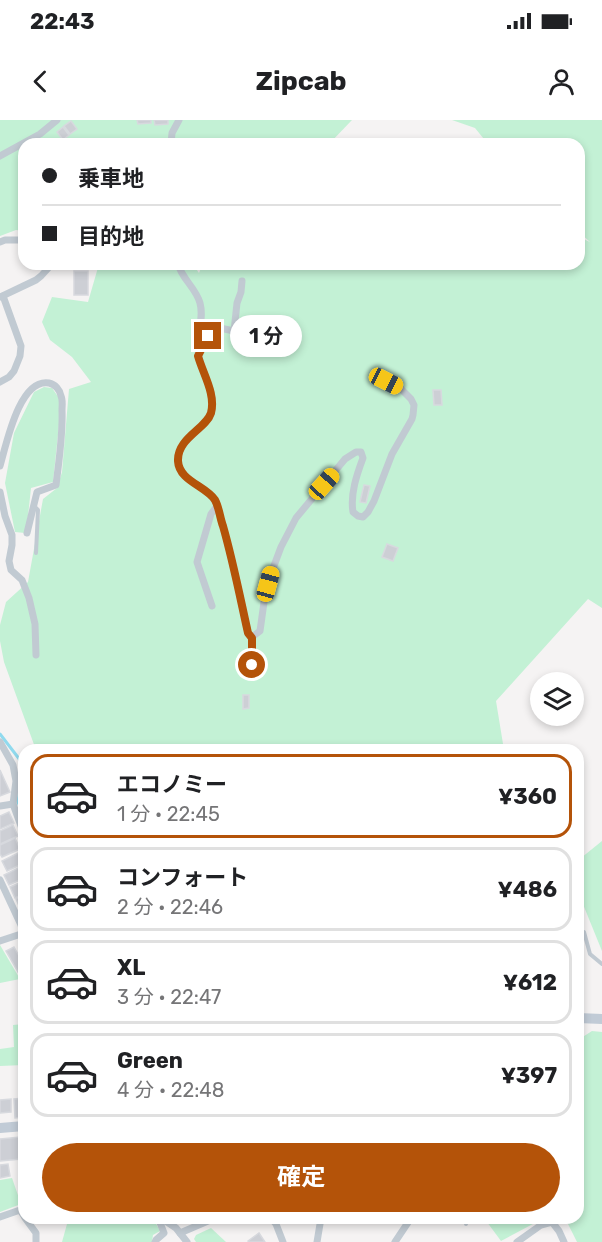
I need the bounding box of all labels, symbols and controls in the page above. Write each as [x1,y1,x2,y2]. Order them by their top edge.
text: 22:43 [30,8,95,35]
icon: back [24,65,57,98]
text: Zipcab [255,65,347,97]
icon: person [545,65,578,98]
text: 乗車地 [78,165,144,192]
text: 目的地 [78,223,144,250]
callout: 1 分 [229,315,301,357]
route end [194,322,221,349]
text: 1 分 [249,324,283,348]
car [366,365,406,397]
car [305,465,343,503]
car [255,564,281,604]
route start [238,651,265,678]
map controls [530,672,584,726]
button: layers [530,672,584,726]
icon: car [45,769,99,823]
text: エコノミー [117,771,227,798]
text: ¥360 [498,783,557,810]
text: 1 分 · 22:45 [117,802,220,826]
icon: car [45,862,99,916]
text: コンフォート [117,864,248,891]
text: ¥486 [498,876,557,903]
text: 2 分 · 22:46 [117,895,223,919]
text: XL [117,954,145,981]
icon: car [45,955,99,1009]
text: ¥612 [503,969,557,996]
text: 3 分 · 22:47 [117,985,221,1009]
text: Green [117,1047,183,1074]
icon: car [45,1048,99,1102]
text: ¥397 [501,1062,557,1089]
text: 4 分 · 22:48 [117,1078,224,1102]
button: 確定 [42,1143,560,1212]

